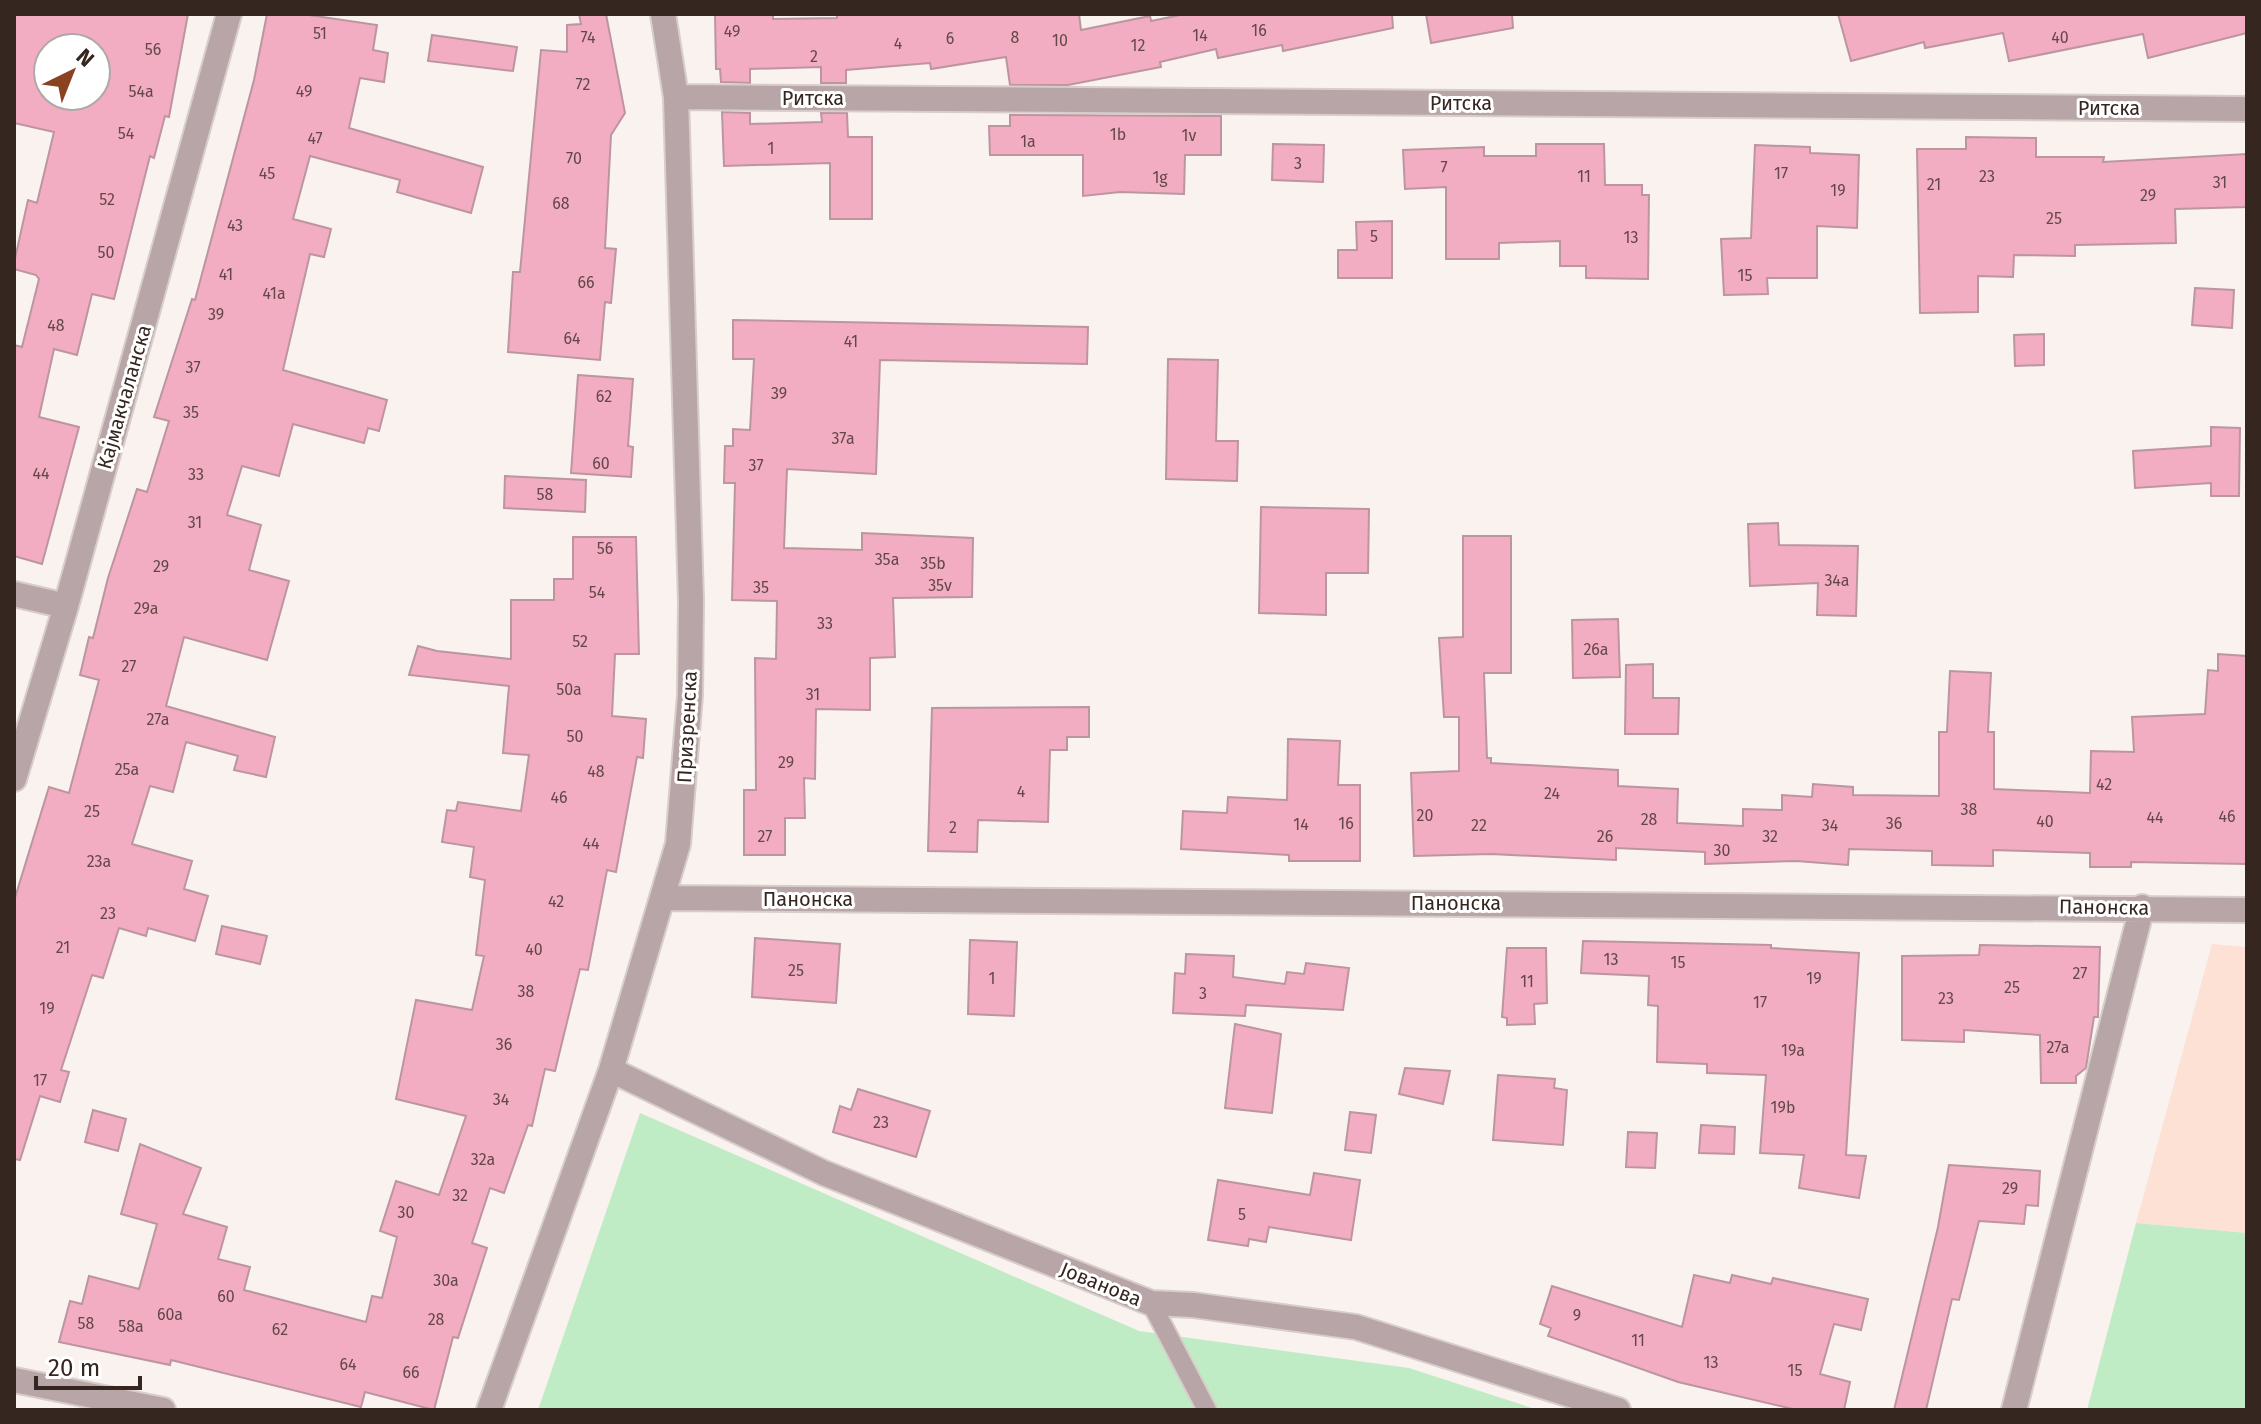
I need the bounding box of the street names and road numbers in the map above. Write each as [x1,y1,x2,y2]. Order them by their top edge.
street label: Ритска [782,86,844,110]
street label: Ритска [1430,91,1492,115]
street label: Ритска [2078,96,2140,120]
street label: Кајмакчаланска [92,322,156,472]
street label: Призренска [672,670,702,784]
street label: Панонска [763,887,853,911]
street label: Панонска [1411,891,1501,915]
street label: Панонска [2059,894,2149,920]
street label: Јованова [1057,1257,1145,1311]

